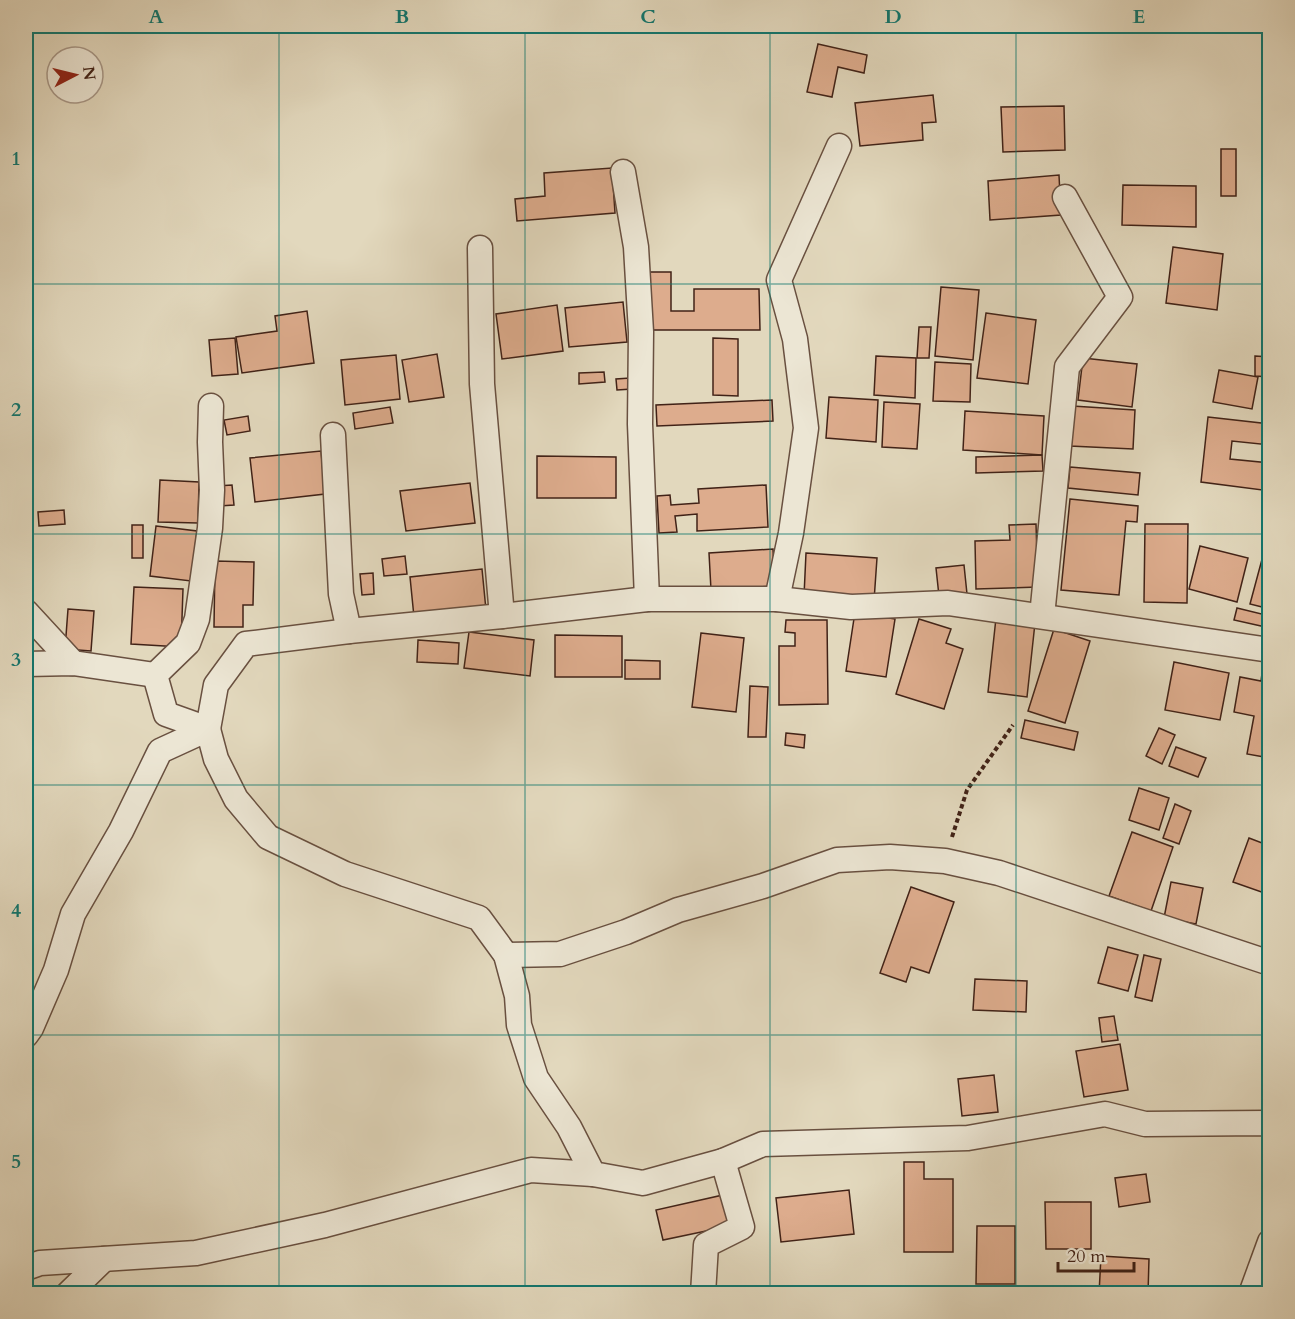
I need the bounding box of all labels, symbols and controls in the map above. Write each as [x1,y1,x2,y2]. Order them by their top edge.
text: A [148,3,164,30]
text: B [395,3,409,30]
text: C [640,3,656,30]
text: D [884,3,902,30]
text: E [1133,3,1145,30]
north arrow [45,45,105,105]
text: N [77,65,101,82]
text: 1 [11,145,21,172]
text: 2 [11,396,21,423]
text: 3 [11,646,21,673]
text: 4 [11,897,21,924]
text: 5 [11,1148,21,1175]
scale bar [1058,1235,1134,1273]
text: 20 m [1067,1244,1106,1269]

